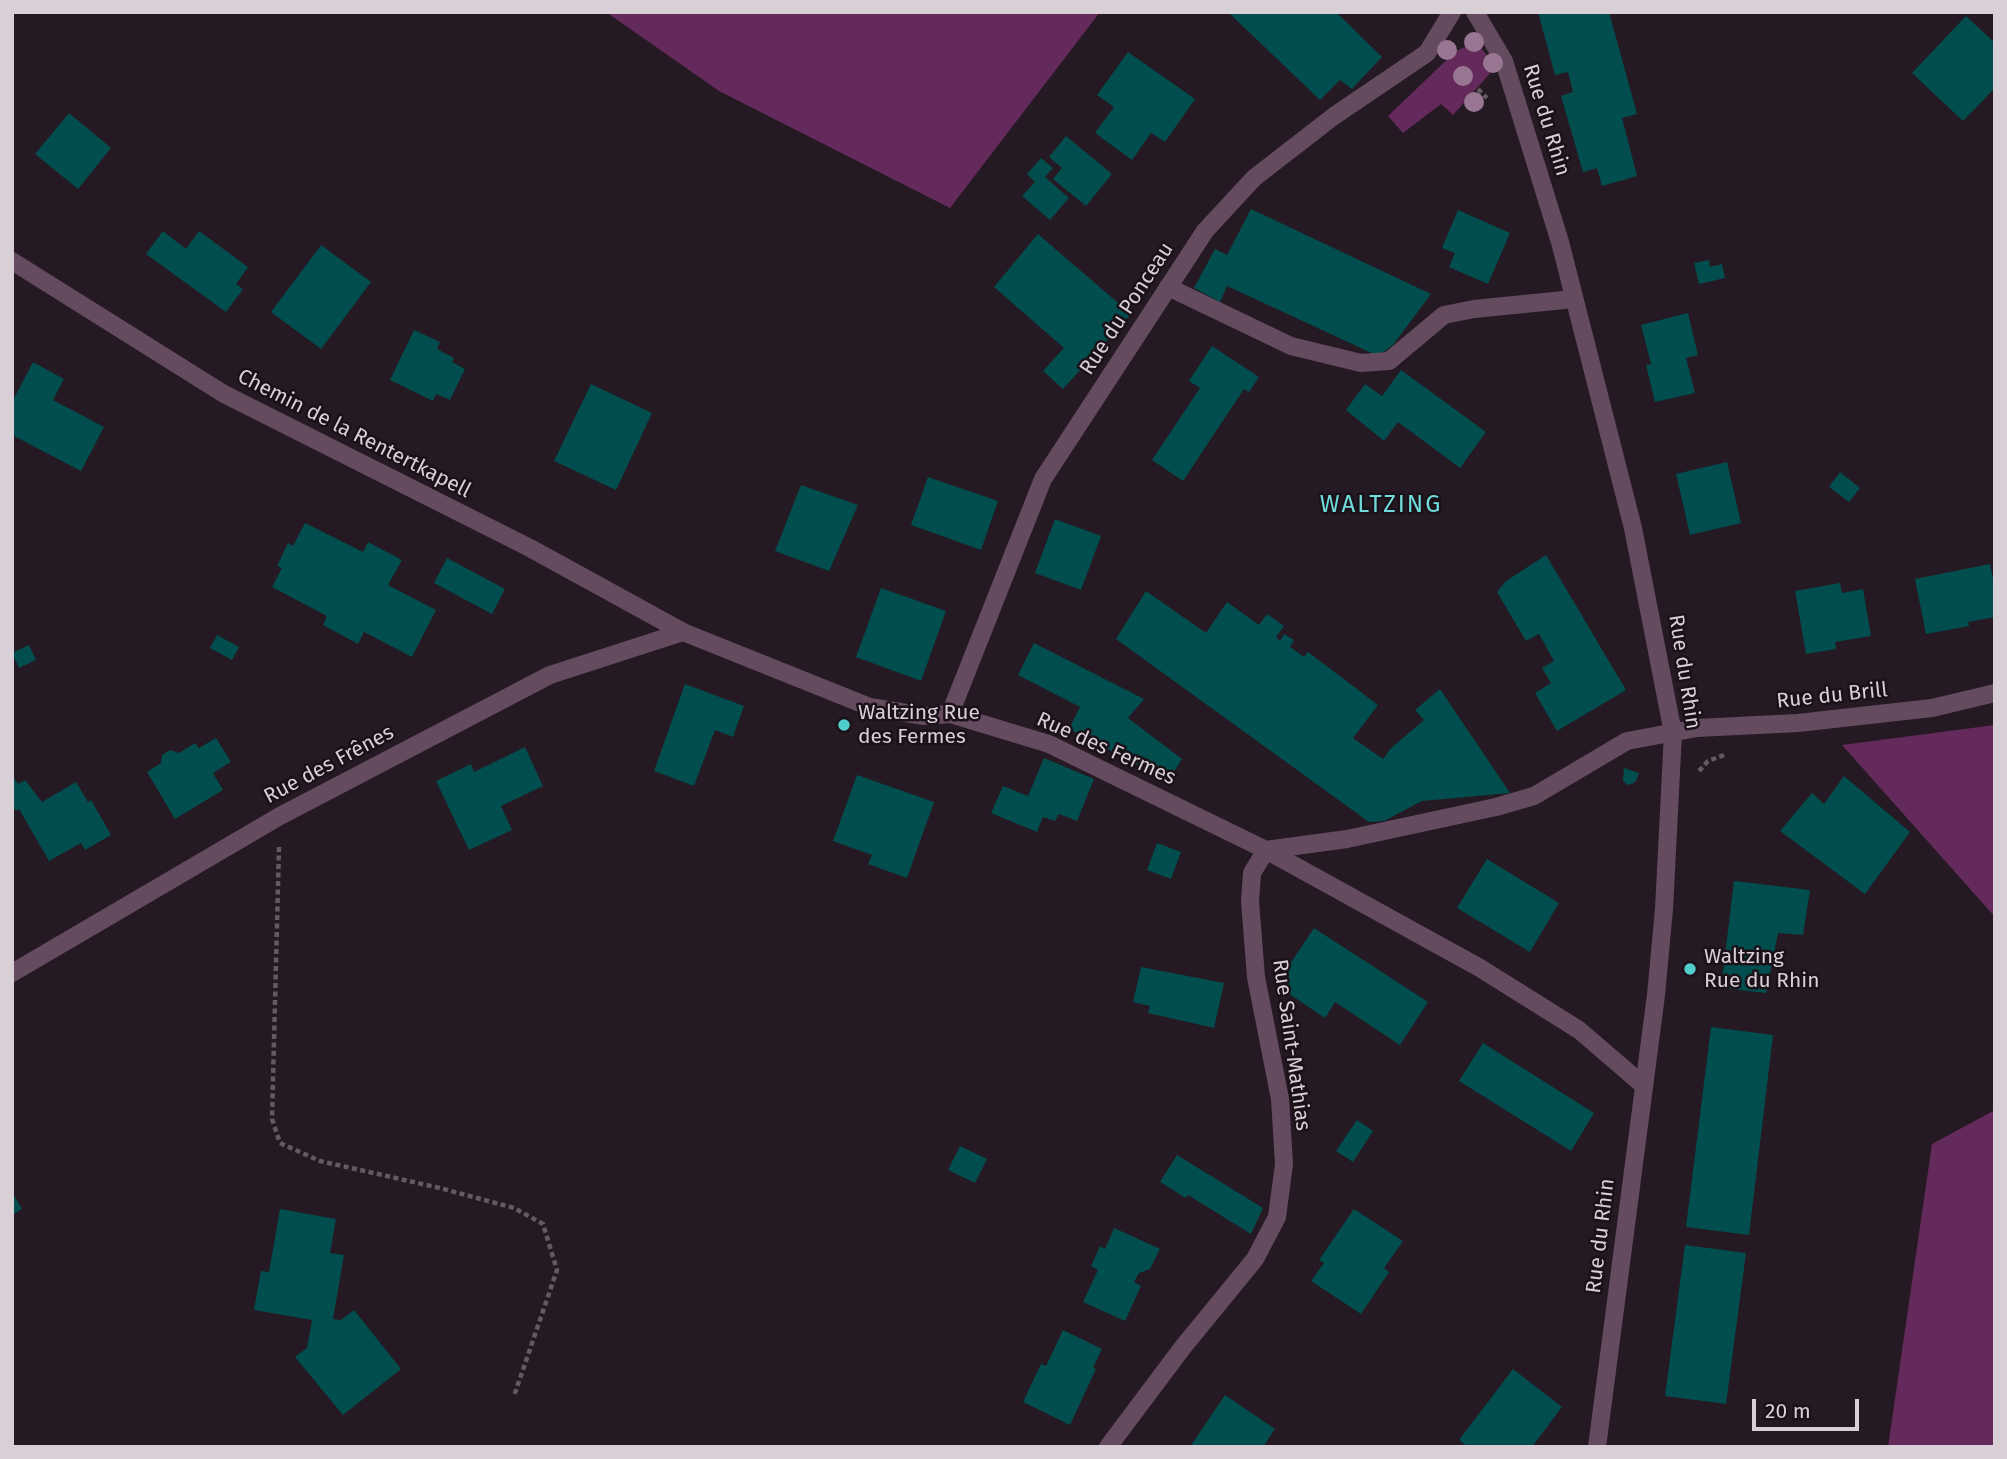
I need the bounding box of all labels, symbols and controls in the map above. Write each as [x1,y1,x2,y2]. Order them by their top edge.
street label: Rue du Rhin [1517,61,1575,179]
street label: Rue du Ponceau [1075,238,1179,380]
street label: Chemin de la Rentertkapell [233,364,475,504]
district label: WALTZING [1321,491,1441,519]
street label: Rue du Rhin [1663,613,1705,731]
street label: Rue du Brill [1775,678,1889,714]
place label: Waltzing Rue des Fermes [858,700,980,750]
street label: Rue des Fermes [1033,707,1179,791]
marker: Waltzing Rue des Fermes [836,717,852,733]
street label: Rue des Frênes [260,720,398,810]
place label: Waltzing Rue du Rhin [1704,944,1820,994]
street label: Rue Saint-Mathias [1266,958,1316,1132]
marker: Waltzing Rue du Rhin [1682,961,1698,977]
street label: Rue du Rhin [1581,1177,1621,1295]
scale bar [1755,1386,1862,1430]
text: 20 m [1765,1398,1811,1424]

